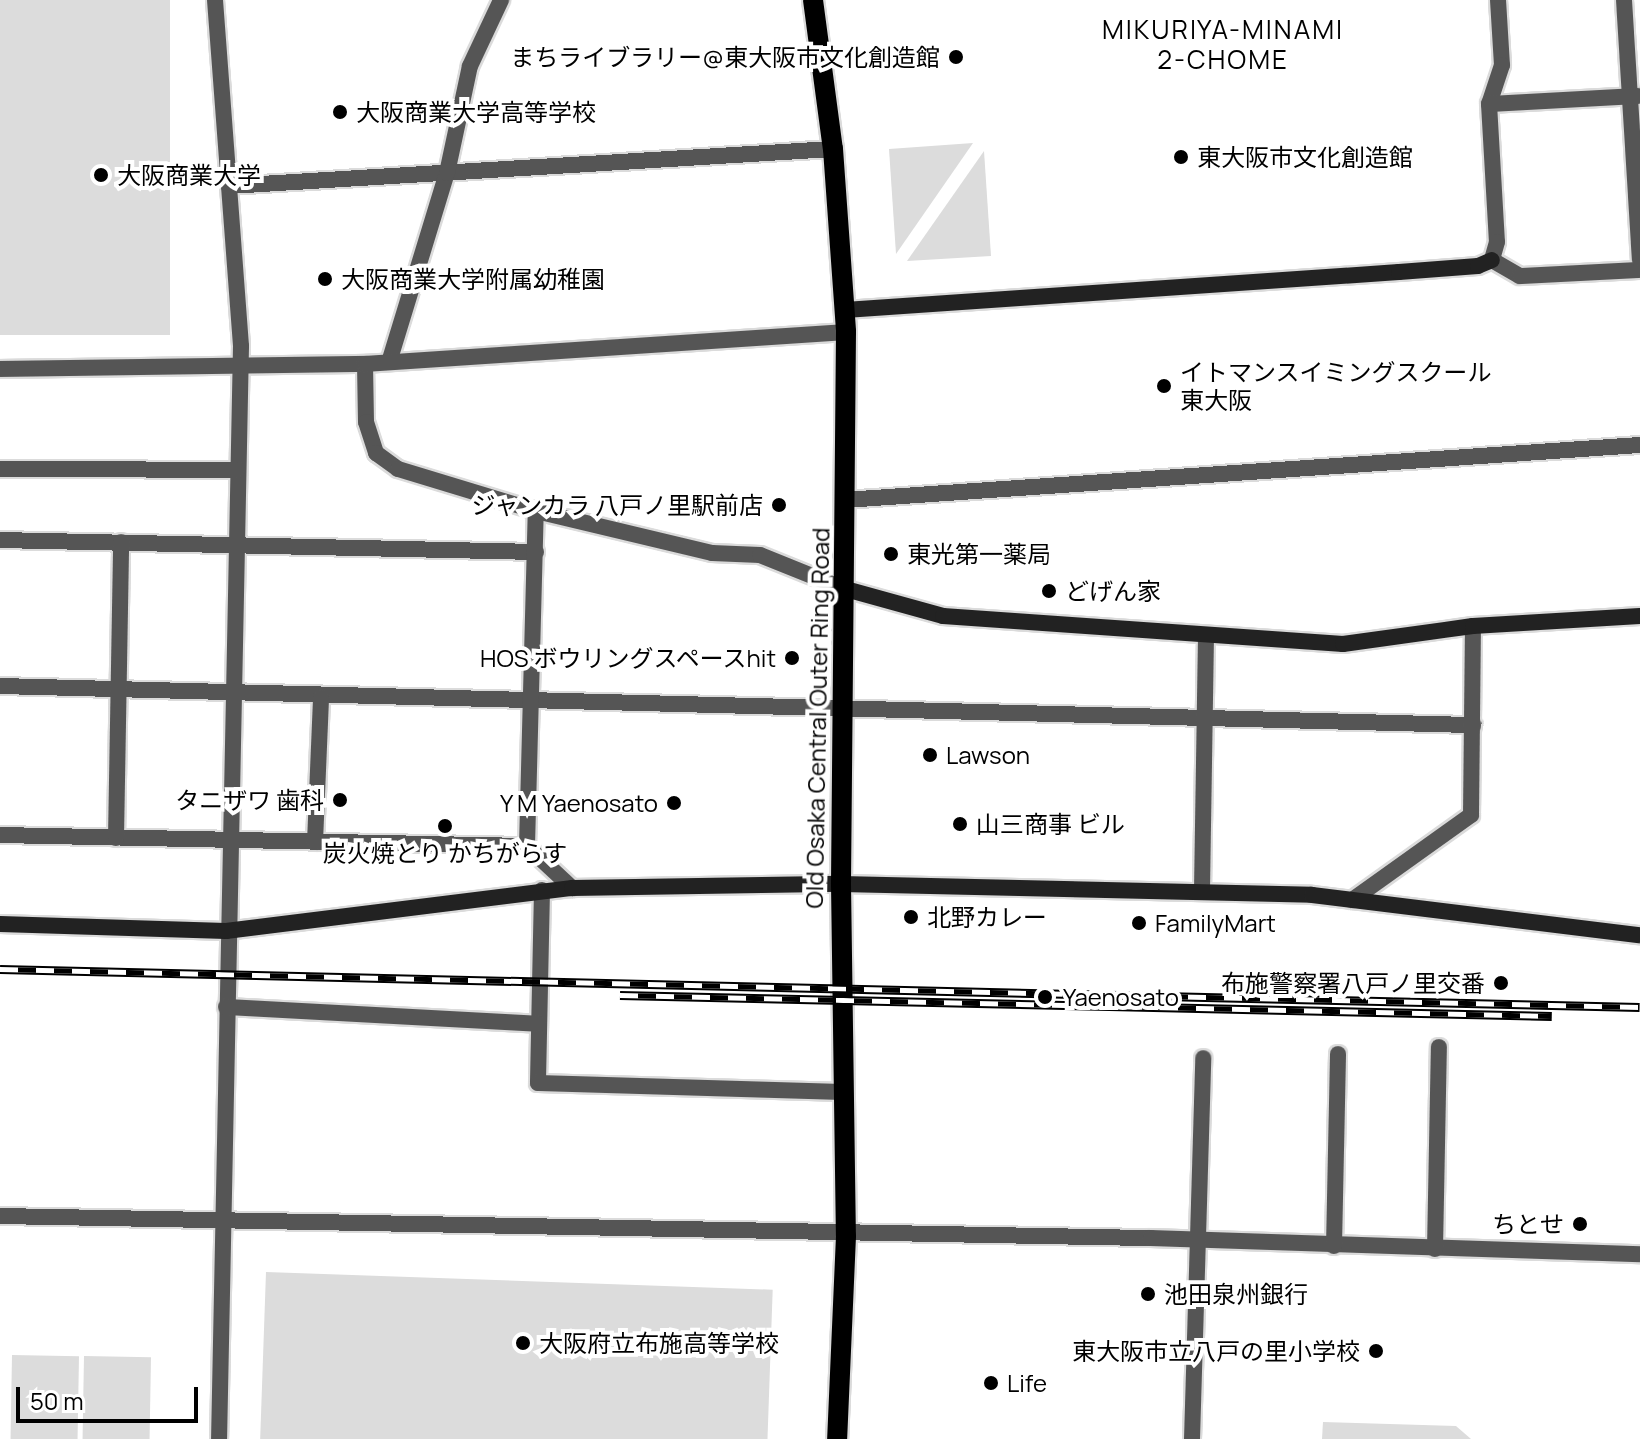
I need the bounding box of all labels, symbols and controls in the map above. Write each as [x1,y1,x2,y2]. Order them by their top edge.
district label: MIKURIYA-MINAMI 2-CHOME [1101,14,1345,76]
place label: まちライブラリー@東大阪市文化創造館 [510,43,940,71]
marker: まちライブラリー@東大阪市文化創造館 [947,48,965,66]
place label: 大阪商業大学高等学校 [356,98,596,126]
marker: 大阪商業大学高等学校 [331,103,349,121]
place label: 東大阪市文化創造館 [1197,143,1413,171]
marker: 東大阪市文化創造館 [1172,148,1190,166]
place label: 大阪商業大学 [117,161,261,189]
marker: 大阪商業大学 [92,166,110,184]
place label: 大阪商業大学附属幼稚園 [341,265,605,293]
marker: 大阪商業大学附属幼稚園 [316,270,334,288]
place label: イトマンスイミングスクール 東大阪 [1180,358,1492,414]
marker: イトマンスイミングスクール 東大阪 [1155,377,1173,395]
place label: ジャンカラ 八戸ノ里駅前店 [470,491,763,519]
marker: ジャンカラ 八戸ノ里駅前店 [770,496,788,514]
street label: Old Osaka Central Outer Ring Road [799,527,835,909]
place label: 東光第一薬局 [907,540,1051,568]
marker: 東光第一薬局 [882,545,900,563]
place label: どげん家 [1065,577,1161,605]
marker: どげん家 [1040,582,1058,600]
place label: HOS ボウリングスペースhit [477,644,776,672]
marker: HOS ボウリングスペースhit [783,649,801,667]
place label: Lawson [946,741,1030,769]
marker: Lawson [921,746,939,764]
place label: タニザワ 歯科 [175,786,324,814]
place label: Y M Yaenosato [499,789,658,817]
marker: タニザワ 歯科 [331,791,349,809]
marker: Y M Yaenosato [665,794,683,812]
place label: 山三商事 ビル [976,810,1125,838]
marker: 山三商事 ビル [951,815,969,833]
marker: 炭火焼とり かちがらす [436,817,454,835]
place label: 炭火焼とり かちがらす [323,839,567,867]
place label: 北野カレー [927,903,1047,931]
marker: 北野カレー [902,908,920,926]
place label: FamilyMart [1155,909,1276,937]
marker: FamilyMart [1130,914,1148,932]
place label: 布施警察署八戸ノ里交番 [1221,969,1485,997]
marker: 布施警察署八戸ノ里交番 [1492,974,1510,992]
place label: Yaenosato [1063,983,1179,1011]
marker: Yaenosato [1034,986,1056,1008]
place label: ちとせ [1492,1210,1564,1238]
marker: ちとせ [1571,1215,1589,1233]
place label: 池田泉州銀行 [1164,1280,1308,1308]
marker: 池田泉州銀行 [1139,1285,1157,1303]
place label: 大阪府立布施高等学校 [539,1329,779,1357]
marker: 大阪府立布施高等学校 [514,1334,532,1352]
place label: 東大阪市立八戸の里小学校 [1072,1337,1360,1365]
marker: 東大阪市立八戸の里小学校 [1367,1342,1385,1360]
place label: Life [1007,1369,1047,1397]
scale bar [20,1371,202,1421]
marker: Life [982,1374,1000,1392]
text: 50 m [30,1384,84,1417]

